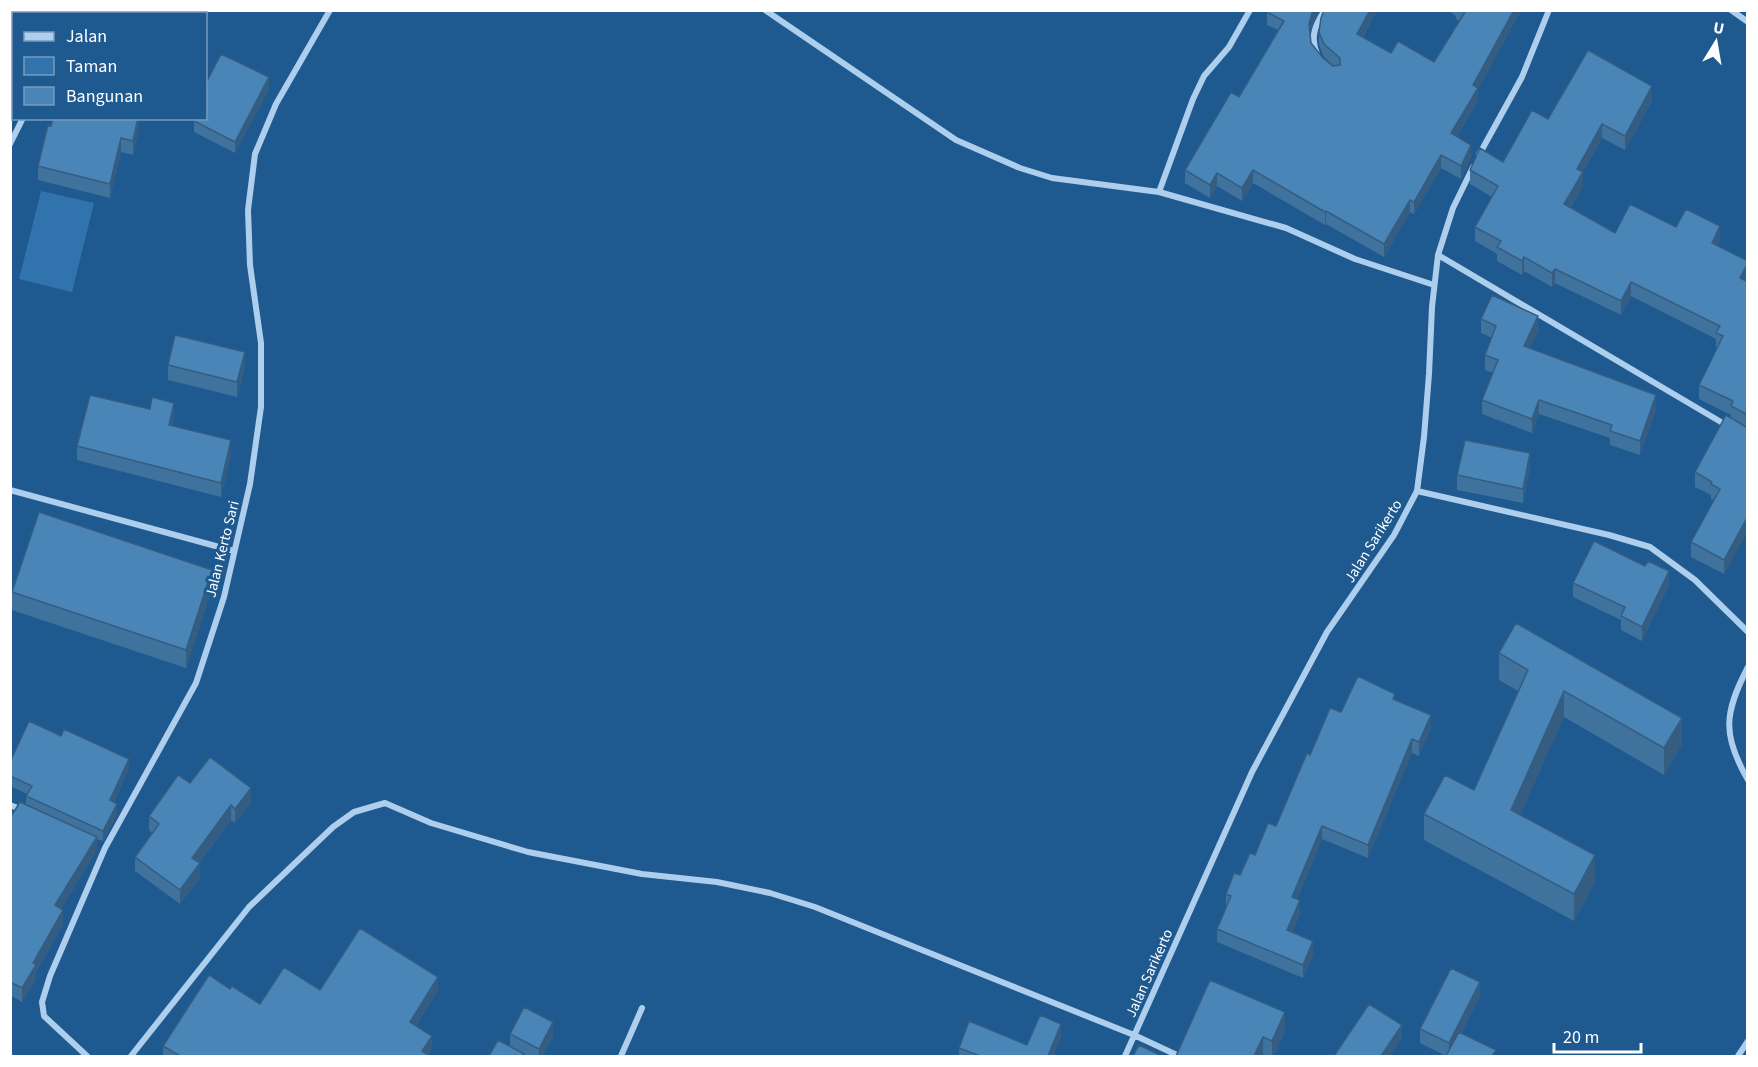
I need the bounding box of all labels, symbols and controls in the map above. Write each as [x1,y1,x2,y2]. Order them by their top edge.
legend [12,12,207,120]
north arrow [1686,12,1746,72]
text: U [1711,16,1726,40]
text: Jalan [66,24,107,49]
text: Taman [66,54,117,79]
text: Bangunan [66,84,143,109]
street label: Jalan Sarikerto [1339,496,1407,587]
street label: Jalan Kerto Sari [200,499,245,600]
street label: Jalan Sarikerto [1121,926,1178,1021]
scale bar [1554,1016,1641,1054]
text: 20 m [1563,1025,1599,1050]

